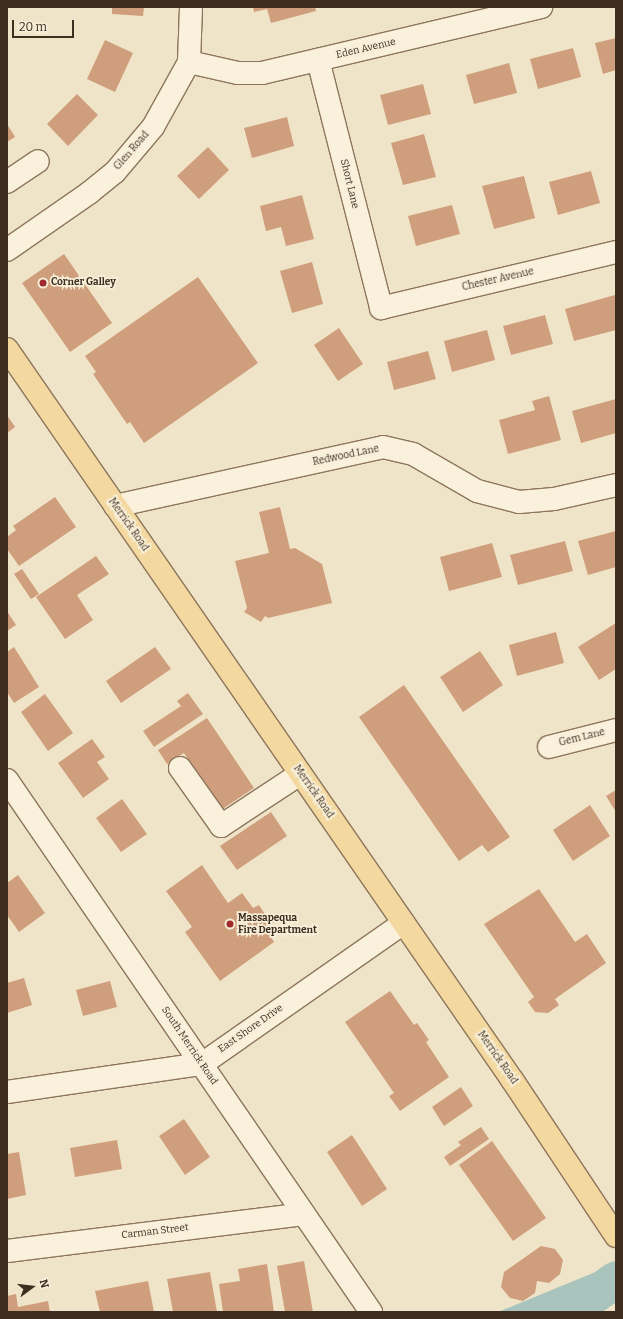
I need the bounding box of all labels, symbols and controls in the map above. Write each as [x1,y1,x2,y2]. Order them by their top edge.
scale bar [14,12,76,38]
text: 20 m [19,20,47,34]
street label: Eden Avenue [335,36,397,62]
street label: Glen Road [112,129,152,173]
street label: Short Lane [337,158,361,210]
street label: Chester Avenue [461,266,535,294]
place label: Corner Galley [51,277,116,289]
marker: Corner Galley [38,278,48,288]
street label: Redwood Lane [312,443,380,469]
street label: Merrick Road [105,496,151,554]
street label: Gem Lane [558,726,606,750]
street label: Merrick Road [290,763,336,821]
place label: Massapequa Fire Department [238,912,317,936]
marker: Massapequa Fire Department [225,919,235,929]
street label: East Shore Drive [216,1002,286,1056]
street label: South Merrick Road [158,1005,220,1087]
street label: Merrick Road [474,1029,520,1087]
street label: Carman Street [121,1222,189,1242]
north arrow [12,1267,52,1307]
text: N [37,1278,51,1290]

